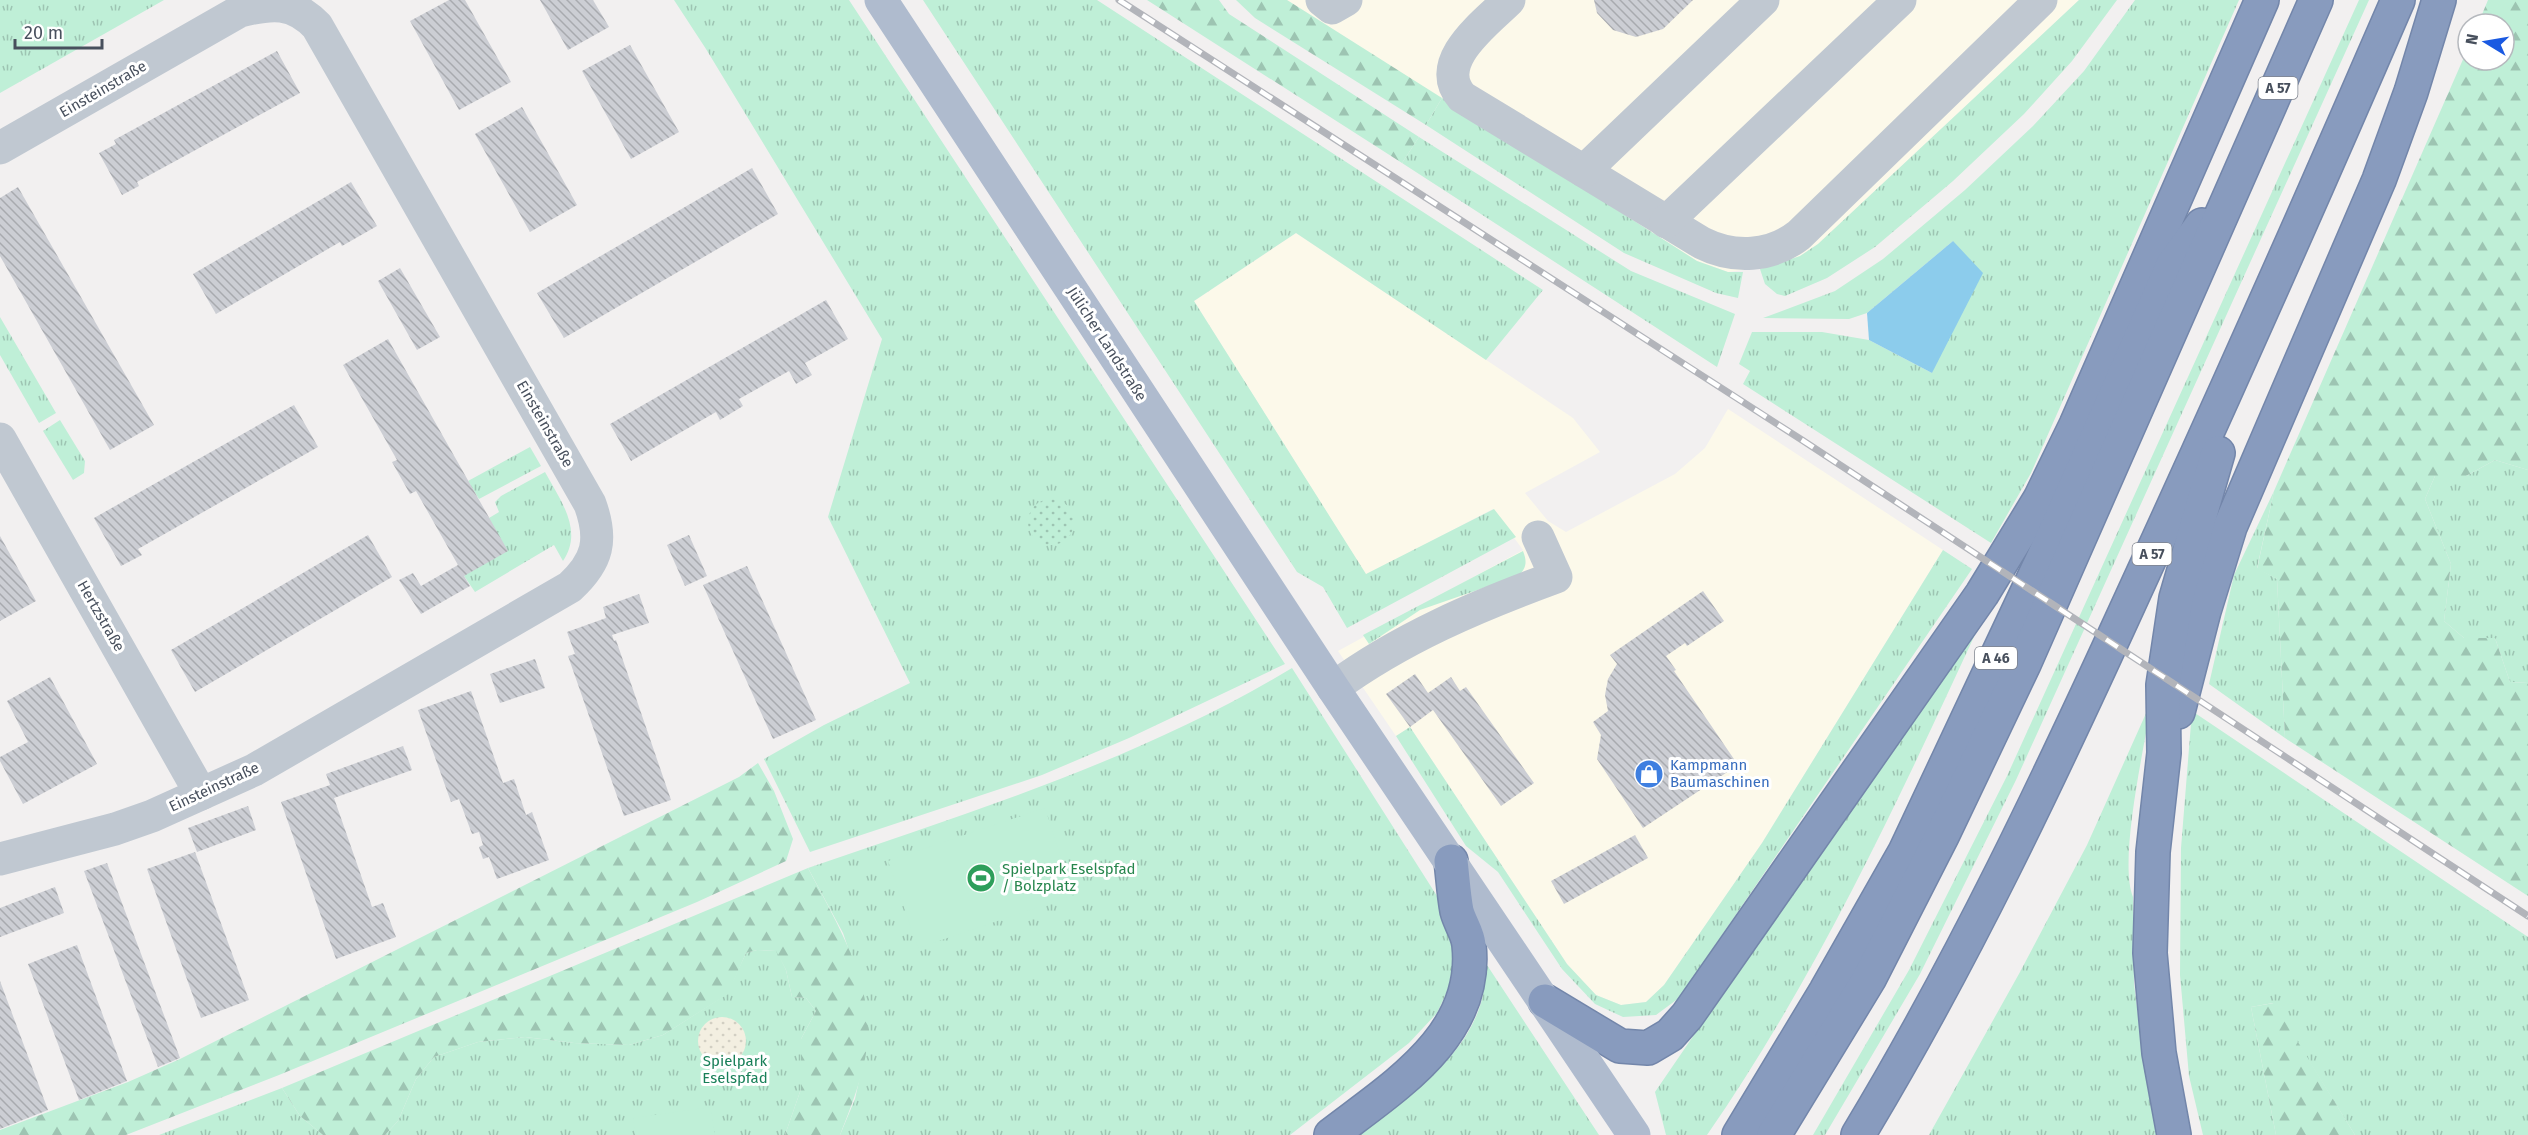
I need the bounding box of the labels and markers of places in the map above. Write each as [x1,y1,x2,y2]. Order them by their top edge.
place label: Kampmann Baumaschinen [1670,756,1770,791]
shop icon: Kampmann Baumaschinen [1633,758,1665,790]
place label: Spielpark Eselspfad / Bolzplatz [1002,860,1136,895]
sports icon: Spielpark Eselspfad / Bolzplatz [965,862,997,894]

